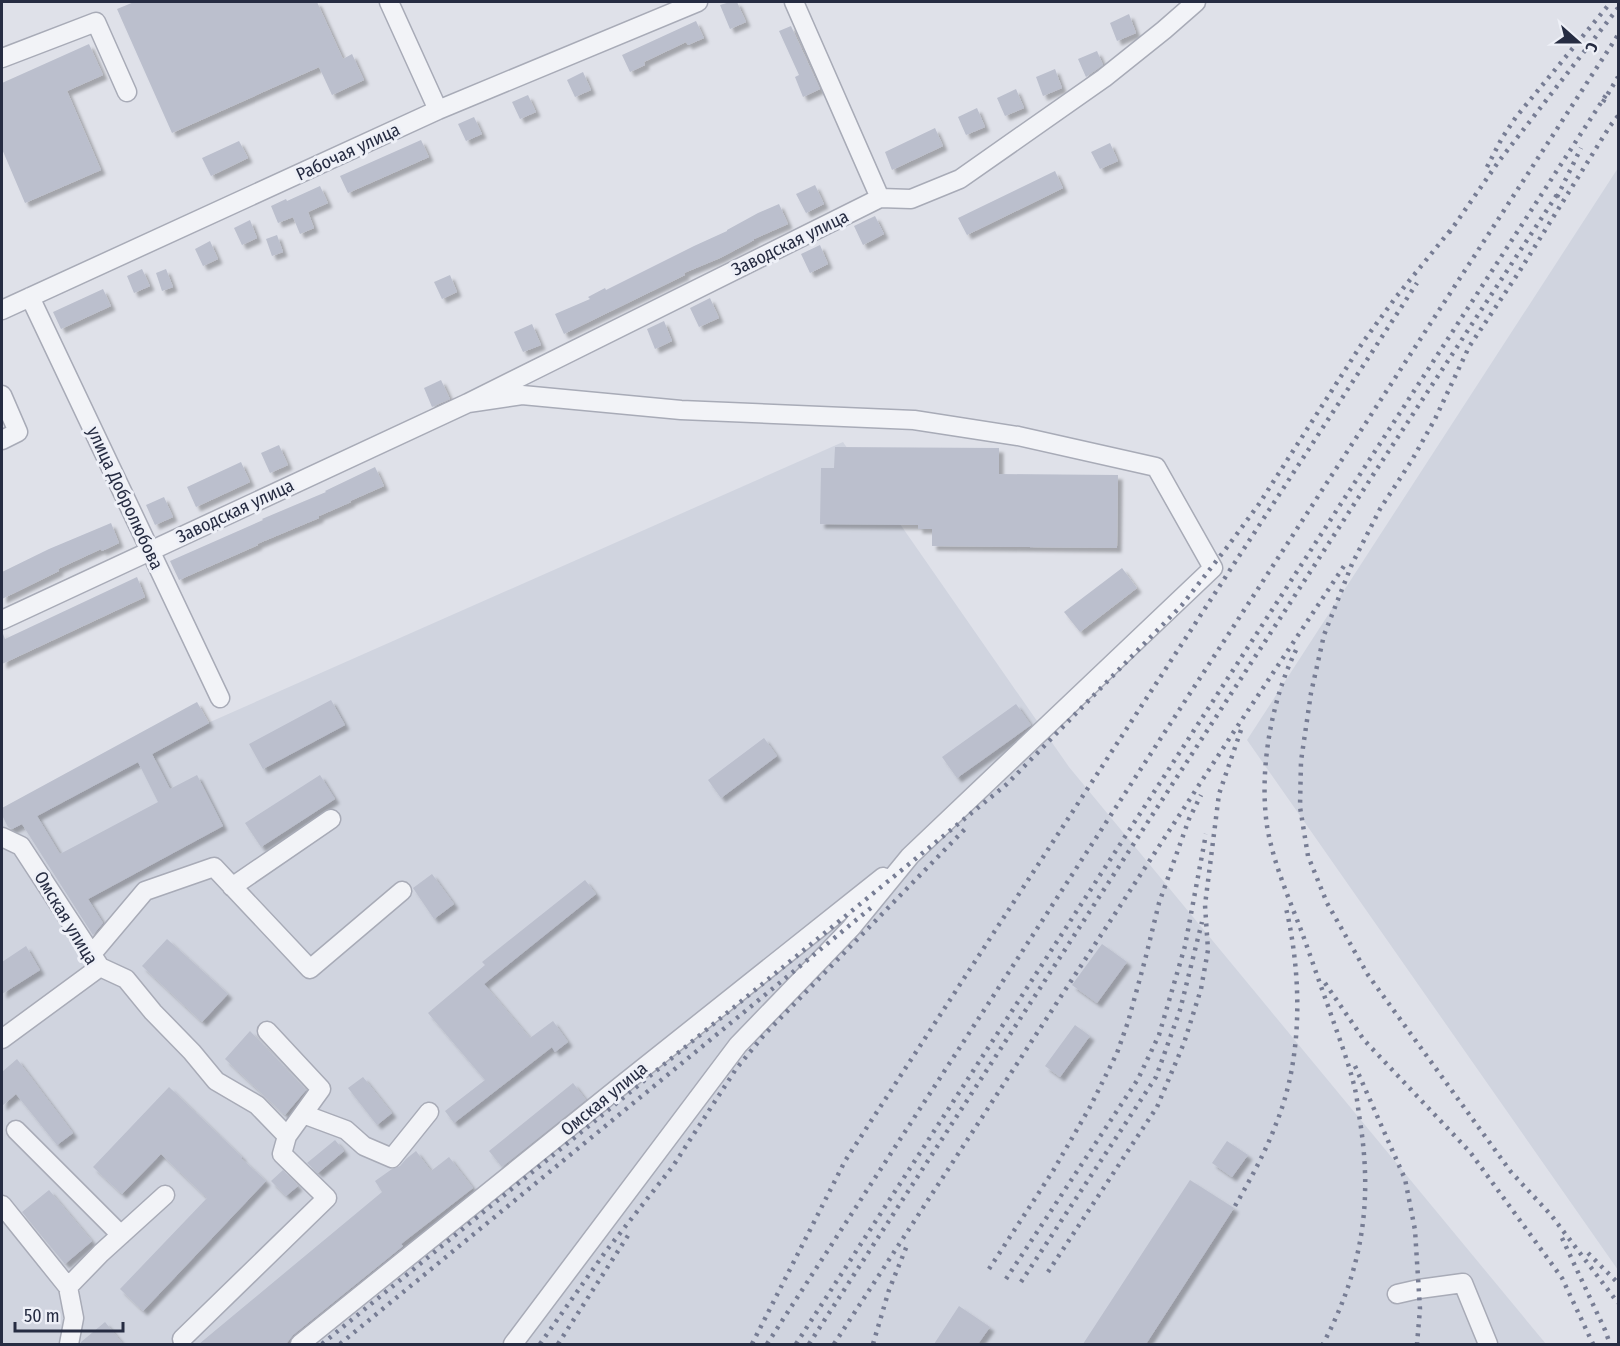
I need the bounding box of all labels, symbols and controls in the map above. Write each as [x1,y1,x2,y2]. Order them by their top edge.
north arrow [1548,12,1608,72]
text: С [1581,40,1602,55]
street label: Рабочая улица [293,118,404,186]
street label: Заводская улица [728,205,852,281]
street label: улица Добролюбова [82,423,168,573]
street label: Заводская улица [173,474,298,548]
street label: Омская улица [29,867,103,969]
street label: Омская улица [556,1057,652,1141]
scale bar [15,1295,123,1333]
text: 50 m [24,1305,60,1327]

